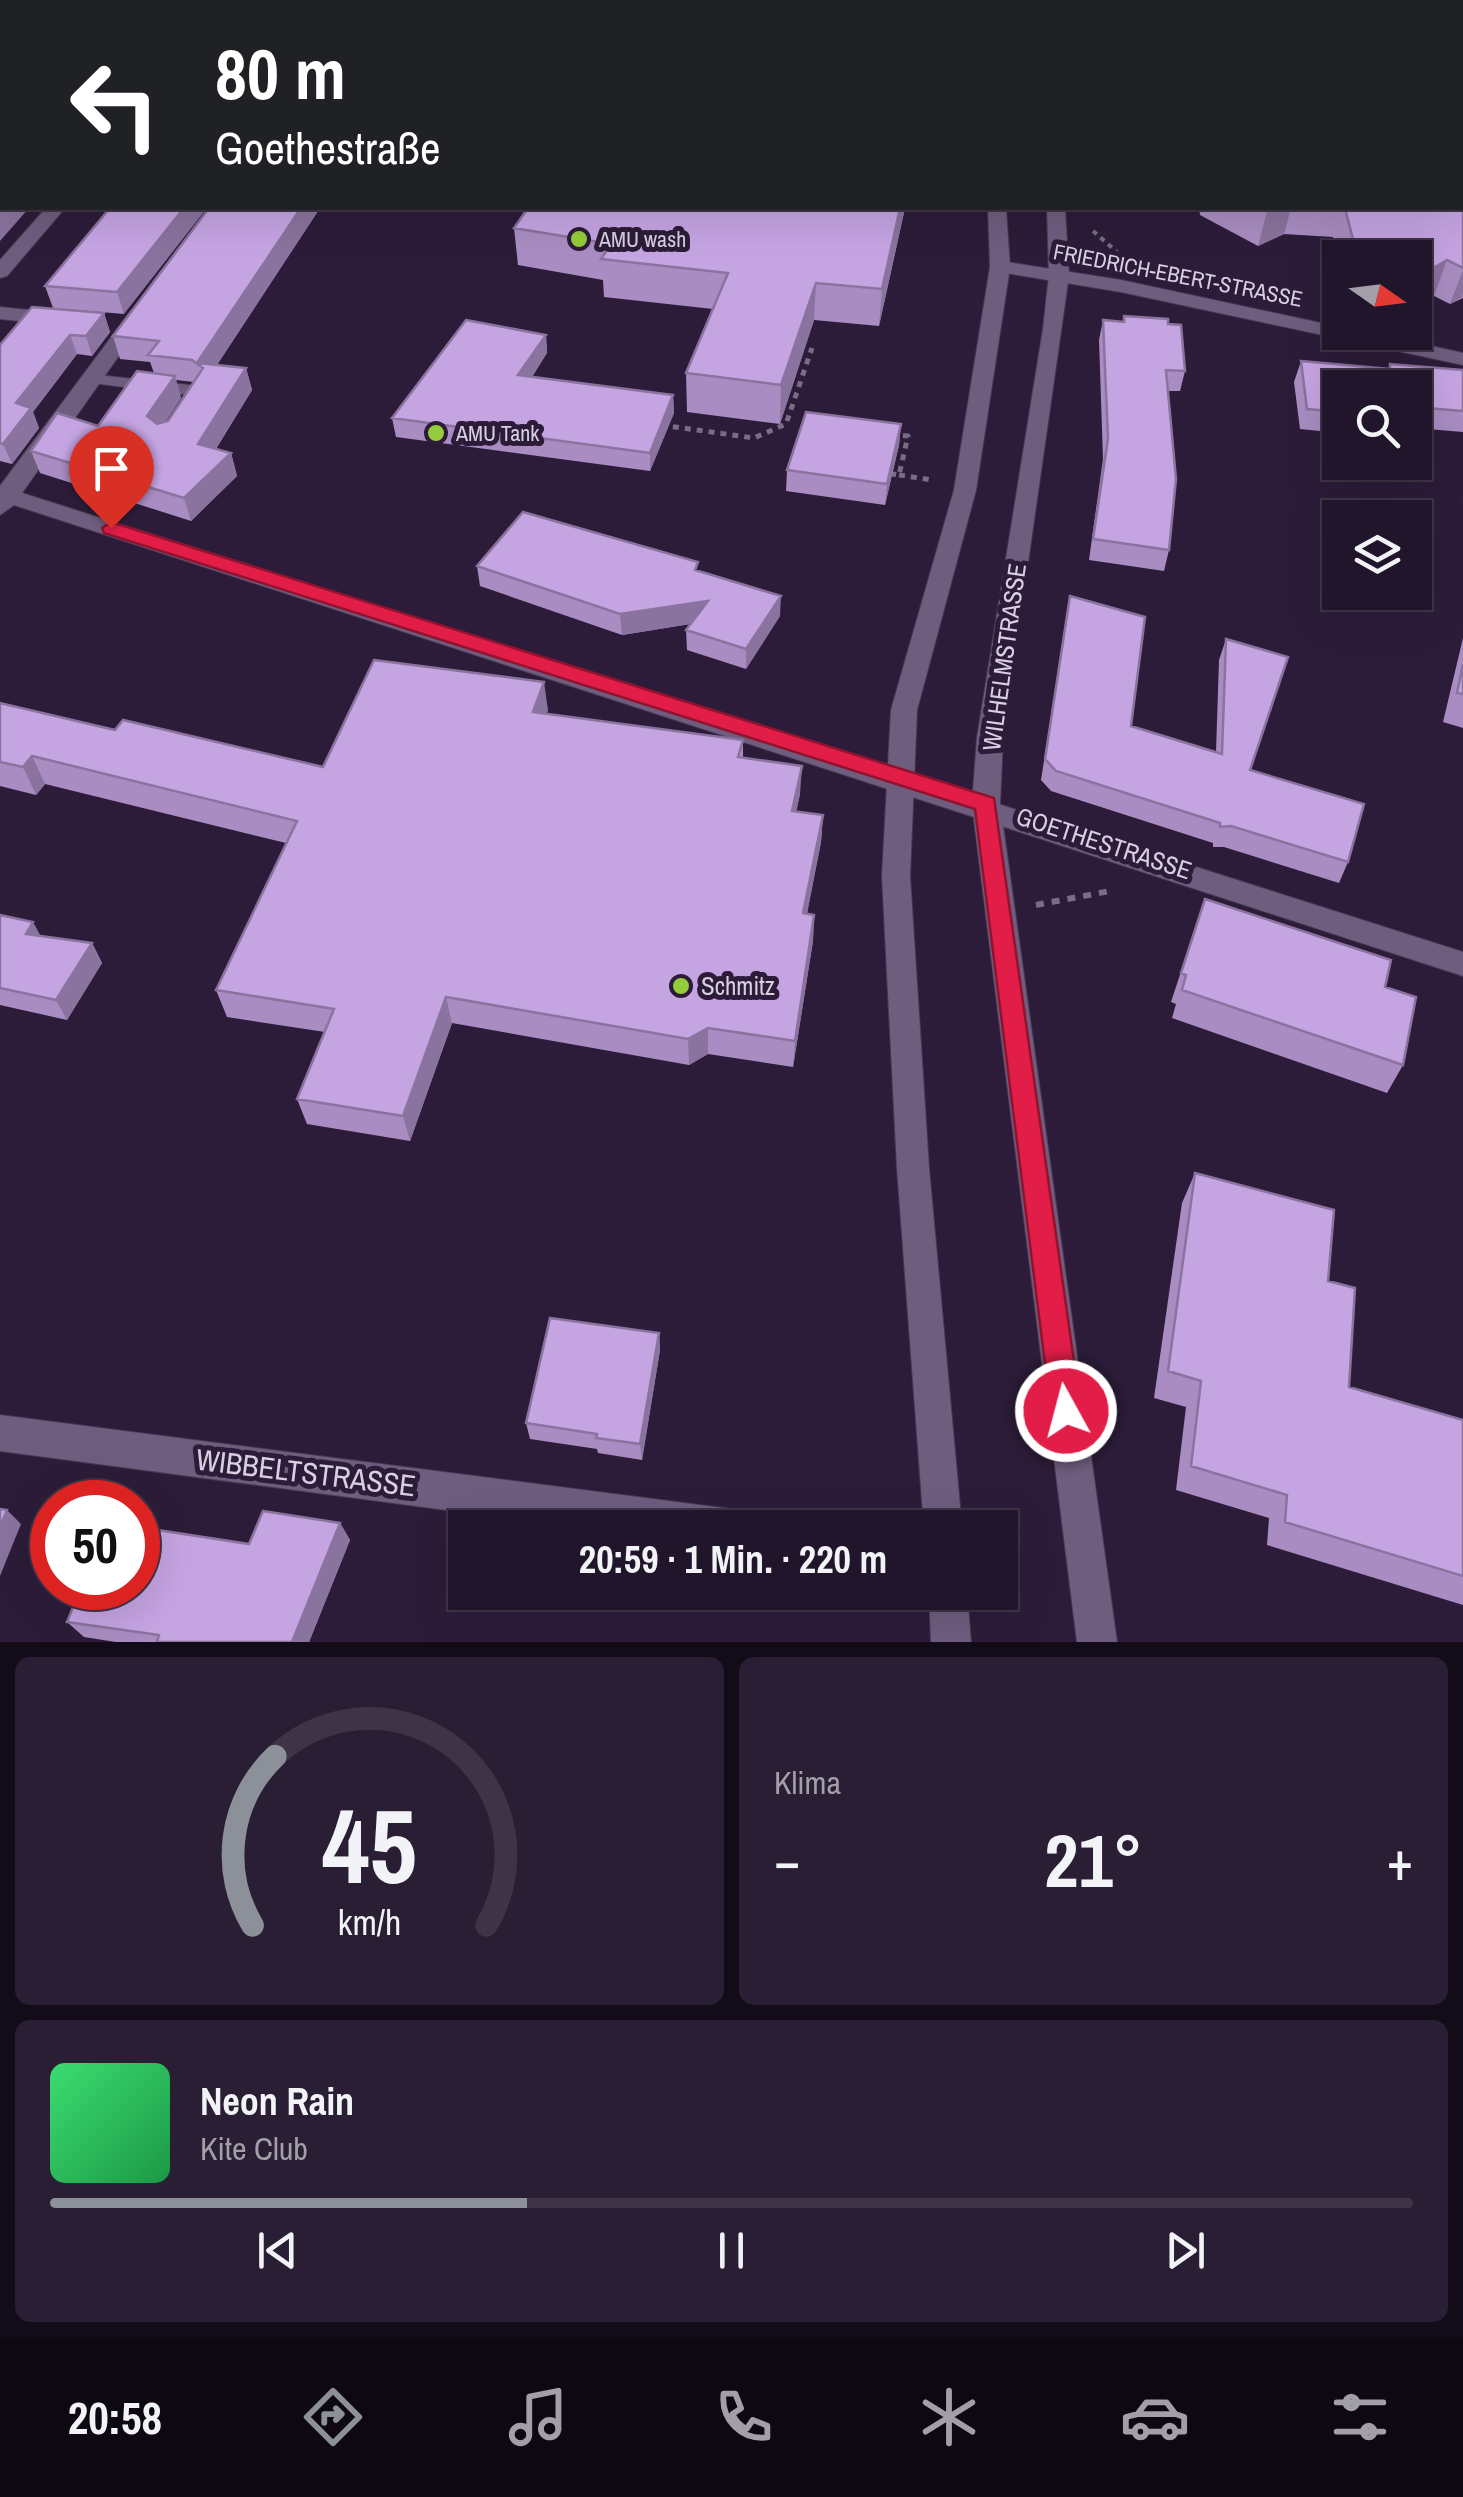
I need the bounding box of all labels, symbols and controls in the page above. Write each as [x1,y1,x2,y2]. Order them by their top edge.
text: 80 m [215,27,346,121]
icon: left [50,40,180,170]
text: Goethestraße [215,117,441,178]
place label: AMU wash [598,224,686,254]
marker: AMU wash [568,228,590,250]
street label: FRIEDRICH-EBERT-STRASSE [1051,236,1305,314]
north arrow [1322,240,1432,350]
map controls [1322,240,1432,610]
button: search [1322,370,1432,480]
place label: AMU Tank [455,418,540,448]
marker: AMU Tank [425,422,447,444]
pin [69,426,154,529]
icon: arrive [84,441,139,496]
button: layers [1322,500,1432,610]
street label: WILHELMSTRASSE [974,561,1034,753]
street label: GOETHESTRASSE [1012,799,1196,887]
place label: Schmitz [701,969,775,1003]
marker: Schmitz [670,975,692,997]
position arrow [1014,1359,1118,1463]
street label: WIBBELTSTRASSE [194,1439,418,1505]
speed limit sign: 50 [30,1480,160,1610]
text: 20:59 · 1 Min. · 220 m [579,1534,887,1585]
text: Klima [774,1761,841,1804]
text: 45 [322,1775,417,1915]
text: 21° [1044,1809,1143,1910]
text: − [774,1823,800,1897]
text: + [1387,1823,1413,1897]
text: km/h [338,1898,401,1946]
text: Neon Rain [200,2076,354,2127]
text: Kite Club [200,2127,308,2170]
icon: previous [250,2223,305,2278]
icon: pause [704,2223,759,2278]
icon: next [1158,2223,1213,2278]
icon: directions [298,2382,368,2452]
icon: music [503,2382,573,2452]
icon: phone [709,2382,779,2452]
icon: climate [914,2382,984,2452]
icon: car [1120,2382,1190,2452]
icon: filters [1325,2382,1395,2452]
text: 20:58 [68,2387,162,2448]

